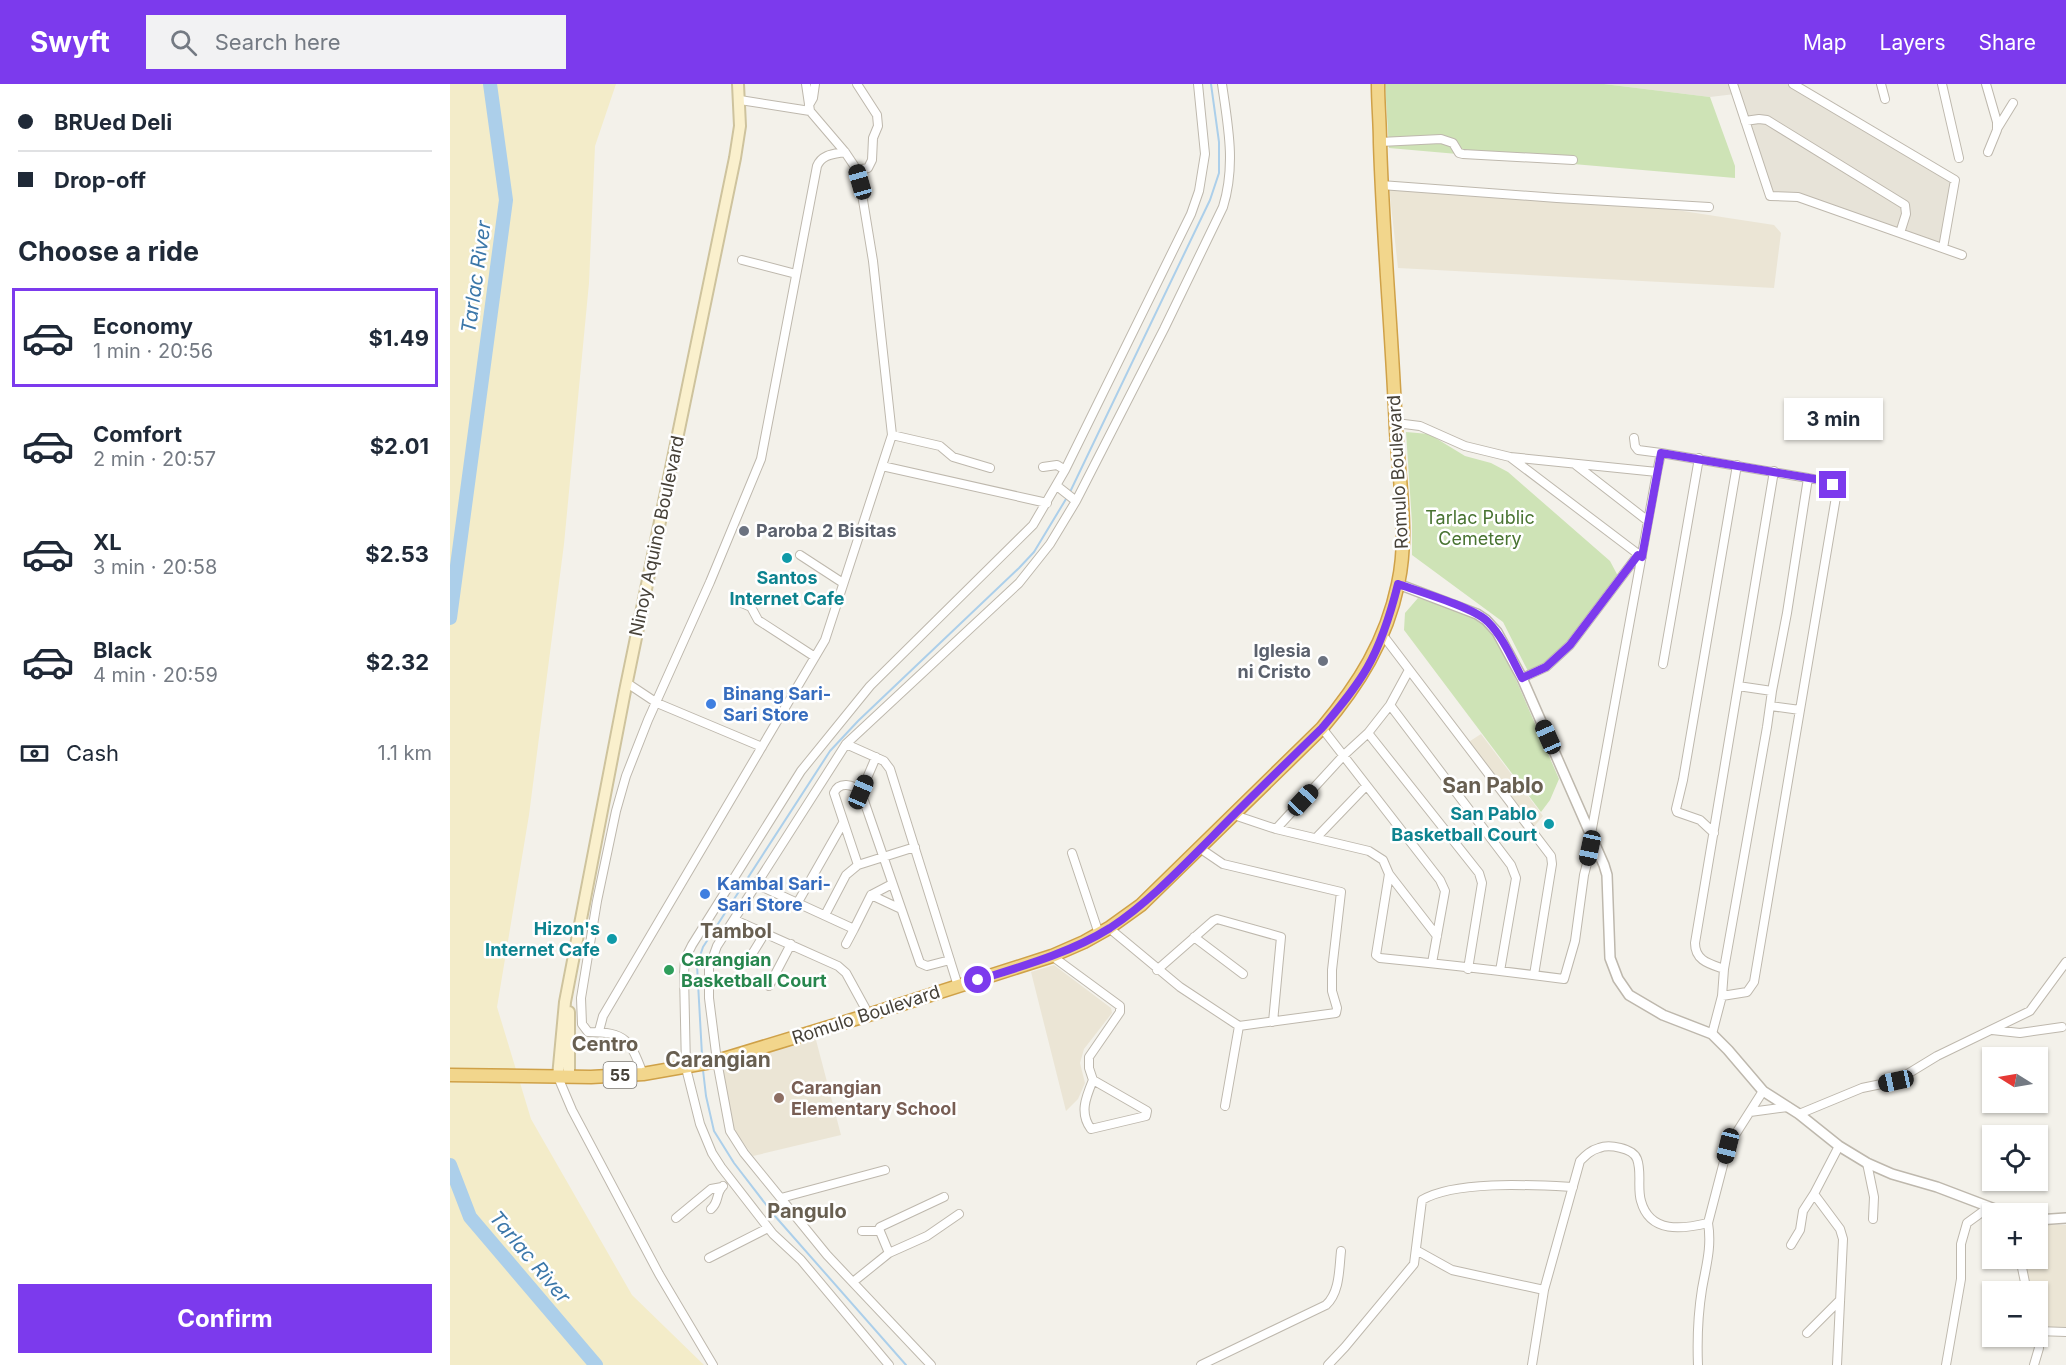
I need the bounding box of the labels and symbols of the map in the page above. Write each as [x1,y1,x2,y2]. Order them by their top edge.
car [846,162,874,202]
water label: Tarlac River [456,219,496,335]
street label: Romulo Boulevard [1383,395,1412,550]
callout: 3 min [1784,398,1882,440]
street label: Ninoy Aquino Boulevard [625,434,688,638]
route end [1819,471,1846,498]
park label: Tarlac Public Cemetery [1425,507,1535,549]
place label: Paroba 2 Bisitas [756,520,897,541]
marker: Paroba 2 Bisitas [737,524,751,538]
marker: Santos Internet Cafe [780,551,794,565]
place label: Santos Internet Cafe [730,567,845,609]
place label: Iglesia ni Cristo [1237,640,1311,682]
marker: Iglesia ni Cristo [1316,654,1330,668]
place label: Binang Sari- Sari Store [723,683,831,725]
marker: Binang Sari- Sari Store [704,697,718,711]
car [1532,717,1564,757]
car [846,772,876,812]
district label: San Pablo [1442,773,1544,798]
car [1284,781,1322,819]
place label: San Pablo Basketball Court [1391,803,1537,845]
marker: San Pablo Basketball Court [1542,817,1556,831]
car [1577,829,1603,867]
place label: Kambal Sari- Sari Store [717,873,831,915]
marker: Kambal Sari- Sari Store [698,887,712,901]
place label: Hizon's Internet Cafe [485,918,600,960]
district label: Tambol [700,919,772,943]
marker: Hizon's Internet Cafe [605,932,619,946]
place label: Carangian Basketball Court [681,949,827,991]
marker: Carangian Basketball Court [662,963,676,977]
route start [964,966,991,993]
street label: Romulo Boulevard [789,981,942,1048]
district label: Centro [572,1032,638,1056]
district label: Carangian [665,1047,771,1072]
north arrow [1982,1047,2048,1113]
road number: 55 [604,1062,636,1088]
car [1877,1068,1915,1094]
place label: Carangian Elementary School [791,1077,956,1119]
marker: Carangian Elementary School [772,1091,786,1105]
car [1715,1126,1741,1166]
district label: Pangulo [767,1199,847,1223]
water label: Tarlac River [484,1206,576,1308]

